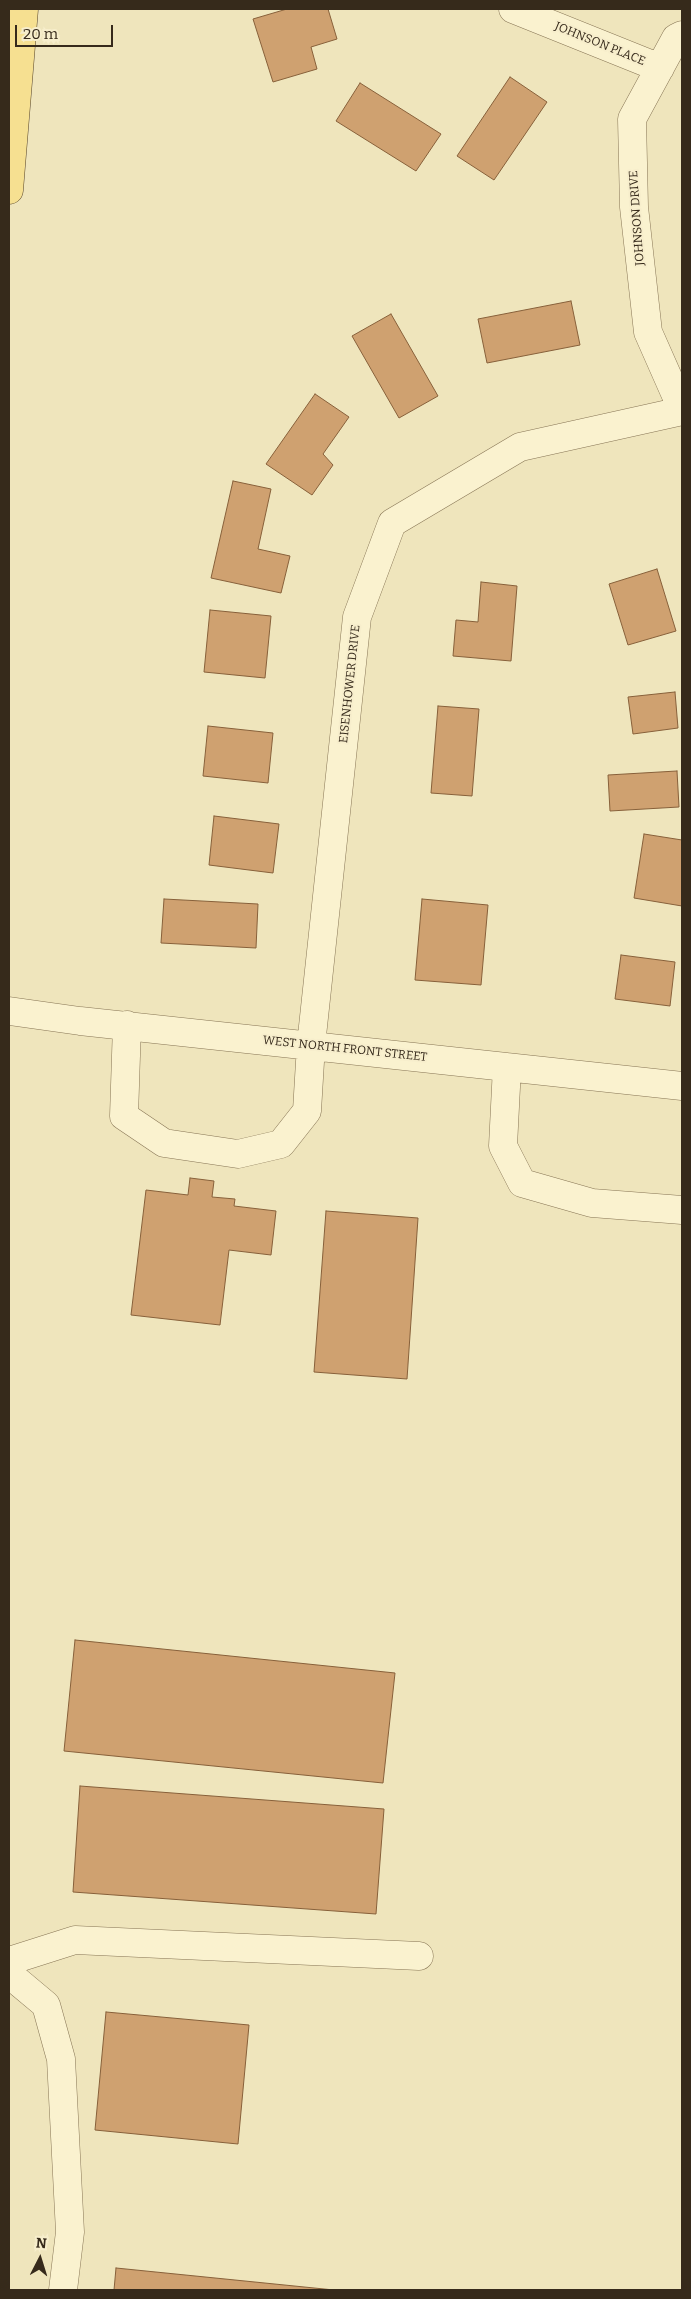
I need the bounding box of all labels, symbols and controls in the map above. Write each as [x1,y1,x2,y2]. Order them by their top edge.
scale bar [18,15,115,47]
street label: JOHNSON PLACE [553,19,647,69]
text: 20 m [23,25,58,43]
street label: JOHNSON DRIVE [626,170,648,266]
street label: EISENHOWER DRIVE [337,624,363,744]
street label: WEST NORTH FRONT STREET [262,1033,428,1065]
north arrow [15,2234,65,2284]
text: N [35,2235,47,2252]

